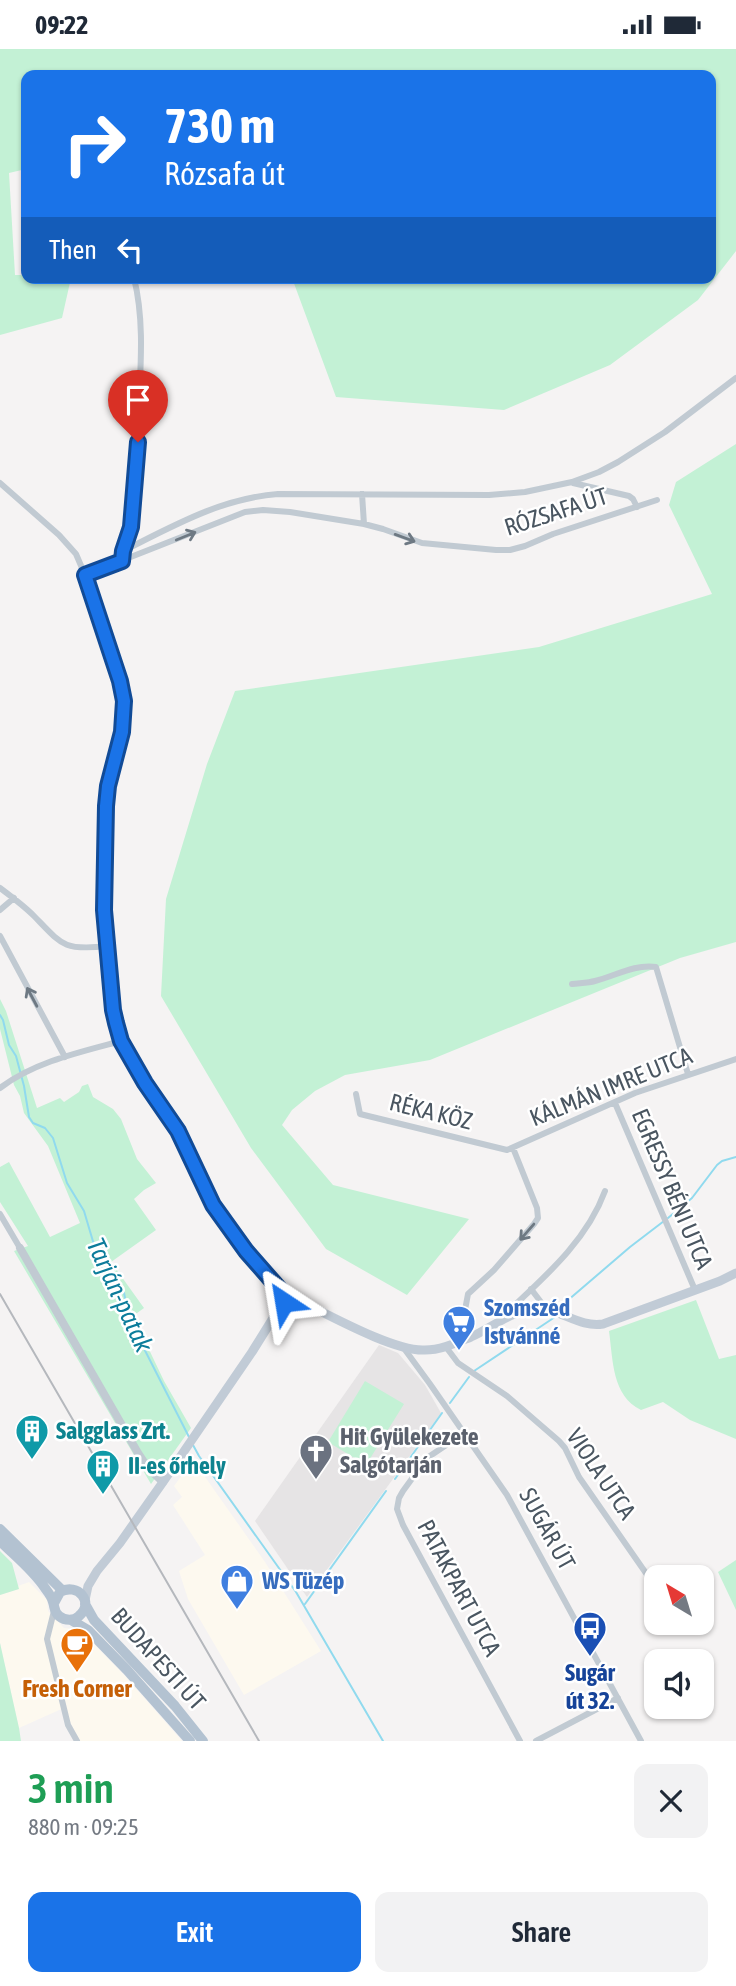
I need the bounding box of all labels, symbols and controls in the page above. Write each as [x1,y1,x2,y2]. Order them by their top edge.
text: 09:22 [35,10,89,40]
text: 730 m [164,97,275,153]
icon: right [49,98,140,189]
text: Rózsafa út [164,155,285,192]
icon: left [111,231,149,269]
text: Then [49,235,97,265]
pin [108,370,168,442]
icon: arrive [119,381,157,419]
street label: RÓZSAFA ÚT [501,482,611,541]
one-way arrow [175,529,196,542]
one-way arrow [394,532,416,545]
one-way arrow [25,987,39,1007]
street label: KÁLMÁN IMRE UTCA [526,1042,696,1131]
street label: RÉKA KÖZ [387,1088,476,1135]
street label: EGRESSY BÉNI UTCA [627,1105,718,1273]
one-way arrow [519,1223,535,1241]
water label: Tarján-patak [81,1233,160,1357]
position arrow [247,1265,321,1339]
place label: Szomszéd Istvánné [484,1294,570,1349]
supermarket icon: Szomszéd Istvánné [440,1303,478,1352]
building icon: Salgglass Zrt. [13,1412,51,1461]
place label: Salgglass Zrt. [56,1417,170,1444]
place label: Hit Gyülekezete Salgótarján [340,1423,479,1478]
street label: VIOLA UTCA [561,1423,642,1524]
church icon: Hit Gyülekezete Salgótarján [297,1432,335,1481]
building icon: II-es őrhely [84,1447,122,1496]
place label: II-es őrhely [128,1452,226,1479]
street label: SUGÁR ÚT [514,1483,581,1574]
street label: PATAKPART UTCA [412,1515,507,1660]
shop icon: WS Tüzép [218,1562,256,1611]
north arrow [644,1565,714,1635]
map controls [644,1565,714,1719]
place label: WS Tüzép [261,1567,344,1594]
street label: BUDAPESTI ÚT [106,1602,211,1715]
bus stop icon: Sugár út 32. [571,1609,609,1658]
cafe icon: Fresh Corner [58,1625,96,1674]
button: sound [644,1649,714,1719]
place label: Sugár út 32. [565,1659,616,1714]
place label: Fresh Corner [22,1675,133,1702]
text: 3 min [28,1764,114,1812]
button: close [634,1764,708,1838]
text: 880 m · 09:25 [28,1814,139,1840]
button: Exit [28,1892,361,1972]
button: Share [375,1892,708,1972]

